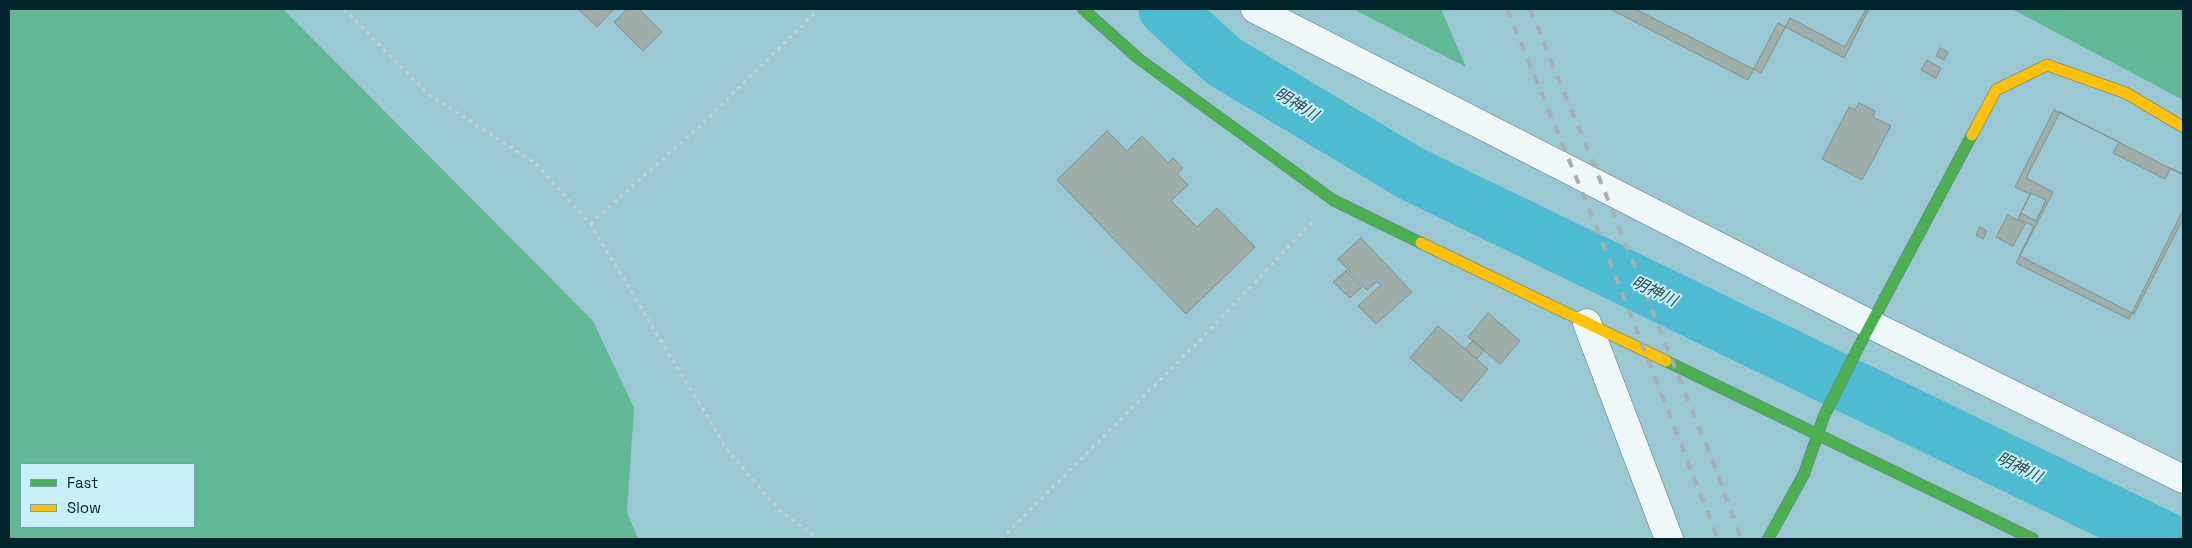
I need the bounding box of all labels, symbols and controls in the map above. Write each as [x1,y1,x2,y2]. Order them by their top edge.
water label: 明神川 [1270,84,1322,126]
water label: 明神川 [1628,273,1680,311]
water label: 明神川 [1993,449,2045,487]
legend [20,463,195,528]
text: Fast [67,473,98,492]
text: Slow [67,498,101,517]

